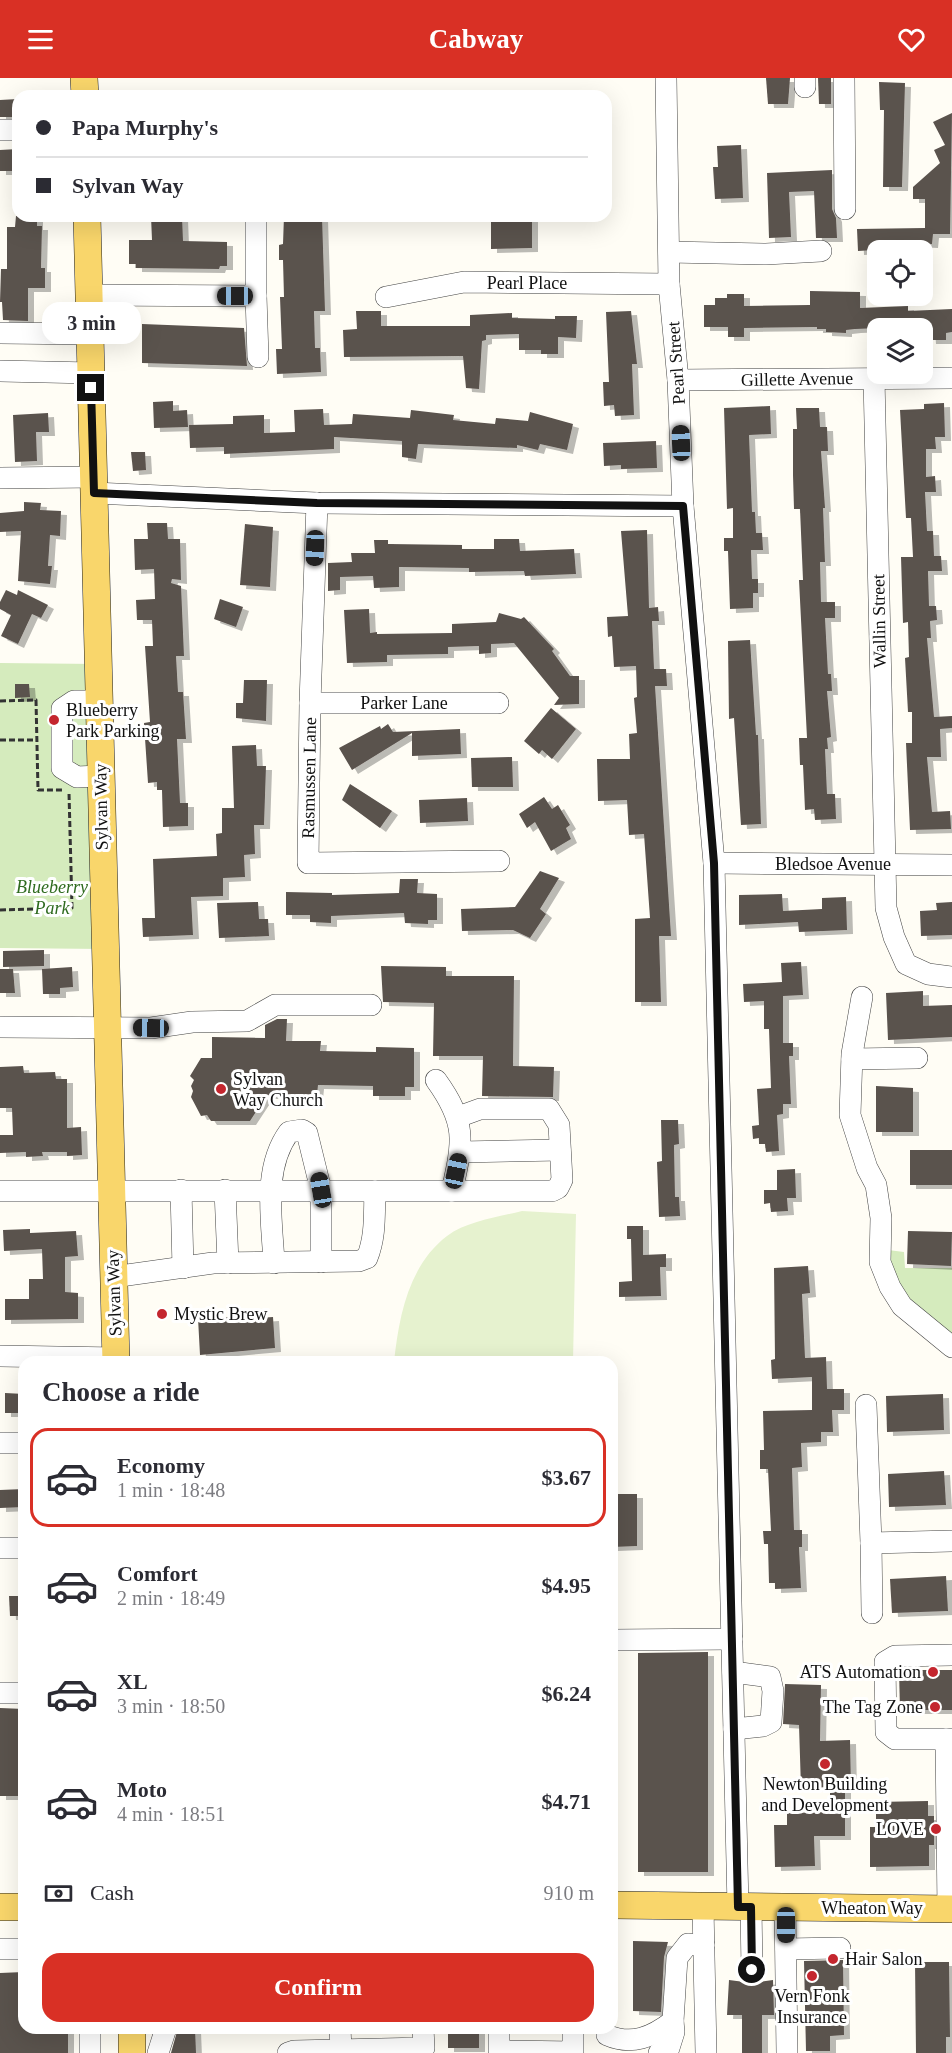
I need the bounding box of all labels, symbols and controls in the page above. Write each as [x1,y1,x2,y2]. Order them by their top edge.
icon: menu [24,23,57,56]
icon: heart [895,23,928,56]
text: Cabway [429,24,523,54]
text: Papa Murphy's [72,115,218,140]
text: Sylvan Way [72,173,183,198]
map controls [867,240,933,384]
button: locate [867,240,933,306]
street label: Pearl Place [487,273,567,293]
car [217,287,253,305]
callout: 3 min [42,301,140,343]
text: 3 min [67,312,116,334]
button: layers [867,318,933,384]
street label: Pearl Street [663,321,689,405]
street label: Gillette Avenue [741,368,853,390]
route end [77,374,104,401]
car [671,425,691,461]
car [305,530,325,566]
street label: Wallin Street [868,574,890,668]
street label: Parker Lane [360,693,448,713]
place label: Blueberry Park Parking [66,700,160,741]
marker: Blueberry Park Parking [47,713,61,727]
street label: Rasmussen Lane [298,717,320,839]
street label: Sylvan Way [90,763,112,851]
street label: Bledsoe Avenue [775,854,891,874]
park label: Blueberry Park [16,877,88,918]
car [133,1019,169,1037]
place label: Sylvan Way Church [233,1069,323,1110]
marker: Sylvan Way Church [214,1082,228,1096]
car [443,1152,469,1190]
car [309,1171,333,1209]
street label: Sylvan Way [102,1249,126,1337]
place label: Mystic Brew [174,1304,268,1324]
marker: Mystic Brew [155,1307,169,1321]
text: Choose a ride [42,1377,200,1407]
icon: car [45,1451,99,1505]
text: Economy [117,1453,205,1478]
text: $3.67 [542,1465,591,1490]
text: 1 min · 18:48 [117,1479,225,1501]
icon: car [45,1559,99,1613]
text: Comfort [117,1561,198,1586]
text: $4.95 [542,1573,591,1598]
text: 2 min · 18:49 [117,1587,225,1609]
place label: ATS Automation [799,1662,921,1682]
marker: ATS Automation [926,1665,940,1679]
icon: car [45,1667,99,1721]
text: XL [117,1669,148,1694]
text: $6.24 [542,1681,591,1706]
text: 3 min · 18:50 [117,1695,225,1717]
place label: The Tag Zone [823,1697,923,1717]
marker: The Tag Zone [928,1700,942,1714]
marker: Newton Building and Development [818,1757,832,1771]
place label: Newton Building and Development [761,1774,889,1815]
icon: car [45,1775,99,1829]
text: Moto [117,1777,167,1802]
text: $4.71 [542,1789,591,1814]
text: 4 min · 18:51 [117,1803,225,1825]
place label: LOVE [876,1819,924,1839]
marker: LOVE [929,1822,943,1836]
icon: cash [42,1877,75,1910]
text: Cash [90,1880,134,1905]
text: 910 m [543,1882,594,1904]
street label: Wheaton Way [821,1898,923,1918]
car [777,1907,795,1943]
place label: Hair Salon [845,1949,922,1969]
marker: Hair Salon [826,1952,840,1966]
button: Confirm [42,1953,594,2022]
route start [738,1956,765,1983]
marker: Vern Fonk Insurance [805,1969,819,1983]
place label: Vern Fonk Insurance [774,1986,850,2027]

